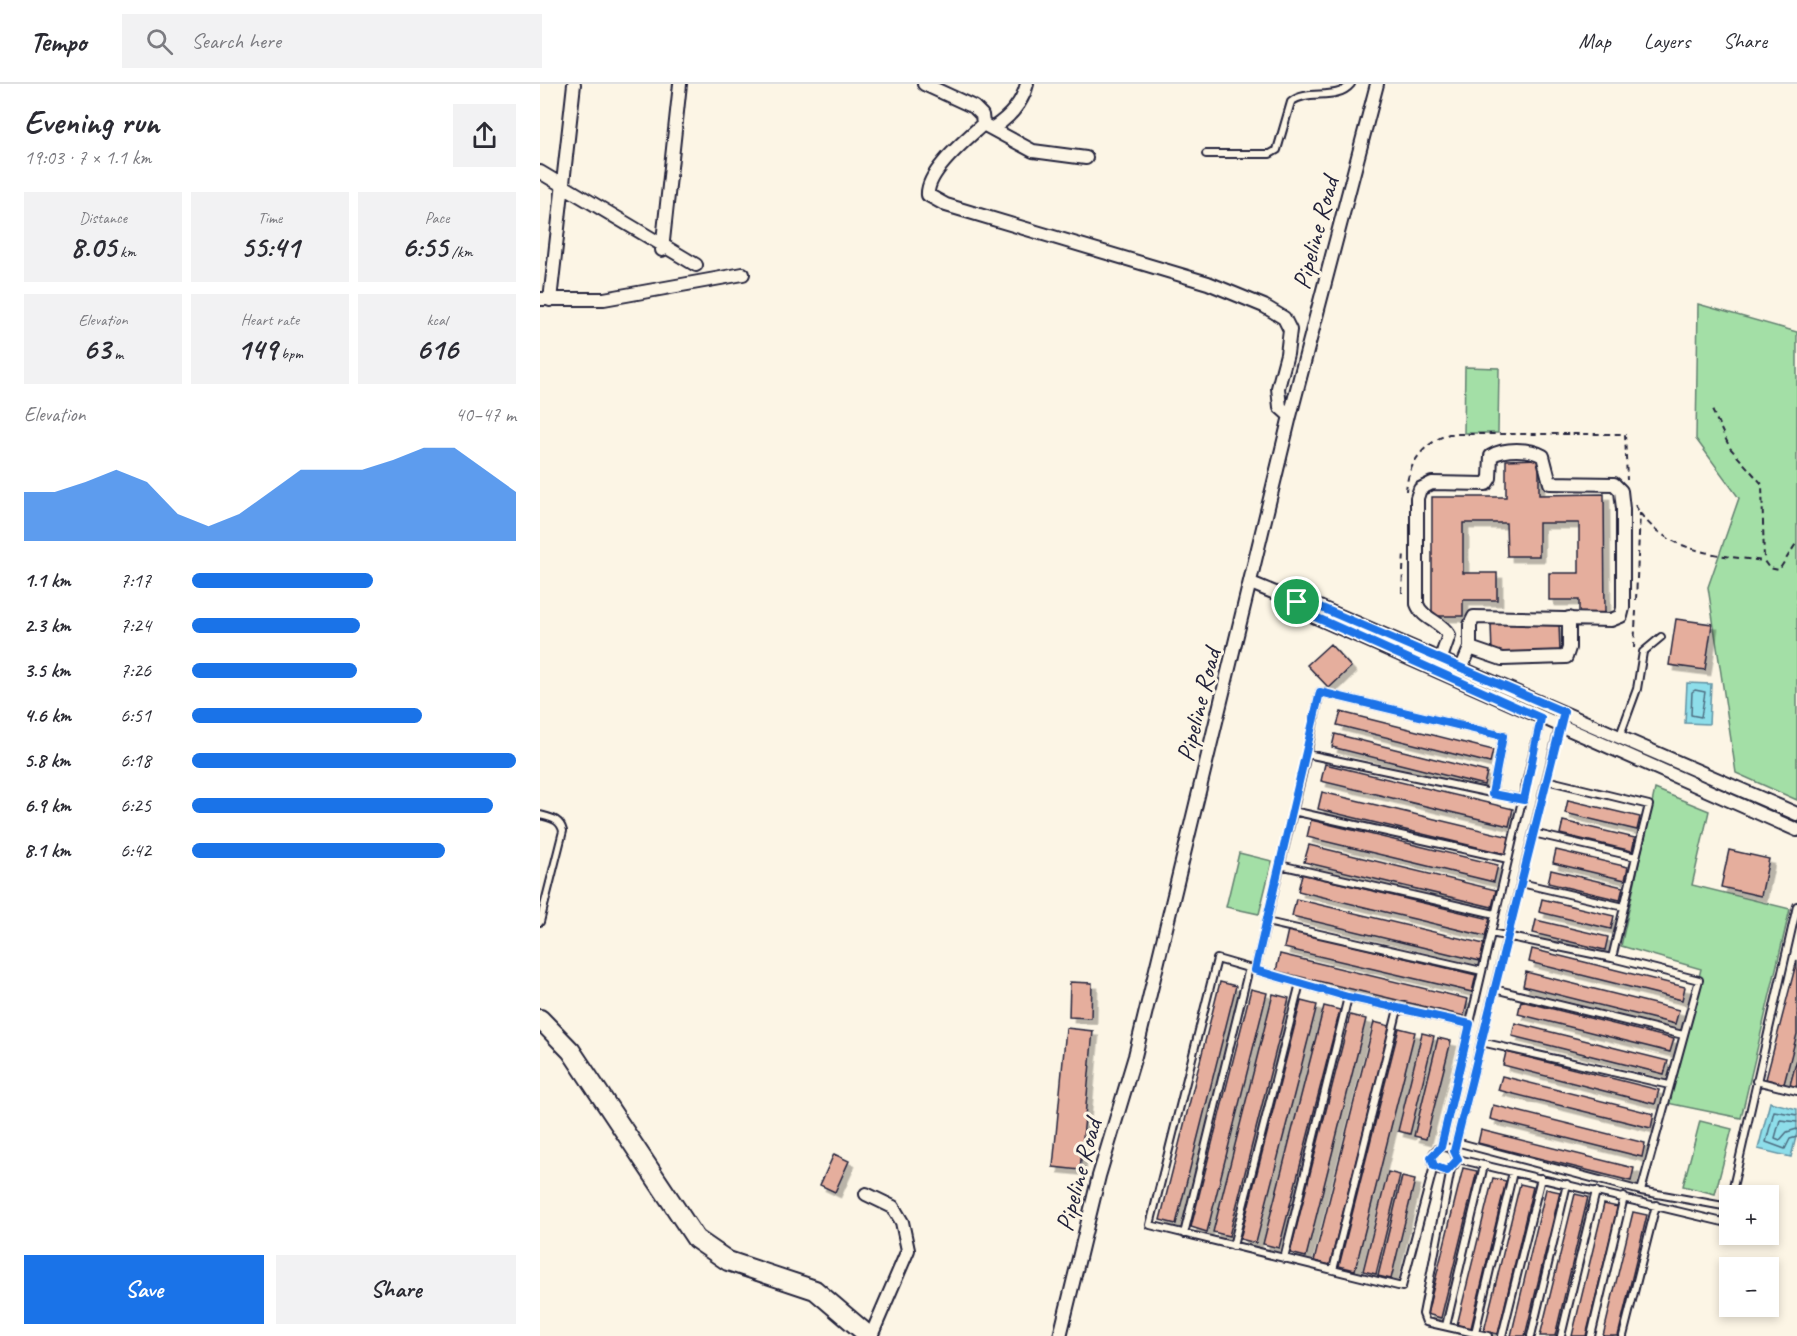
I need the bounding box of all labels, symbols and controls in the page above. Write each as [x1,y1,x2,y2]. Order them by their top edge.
search box [122,14,542,68]
text: Tempo [30,24,86,59]
icon: search [143,25,176,58]
text: Search here [191,27,281,55]
text: Map [1578,28,1611,54]
text: Layers [1644,28,1690,54]
text: Share [1723,28,1767,54]
text: Evening run [24,101,159,143]
button: share [453,104,516,167]
text: 19:03 · 7 × 1.1 km [24,145,151,170]
street label: Pipeline Road [1285,170,1347,293]
text: Distance [79,208,127,228]
text: Time [258,208,282,228]
text: Pace [425,208,449,228]
text: 8.05 [70,228,116,266]
text: 55:41 [241,228,299,266]
text: 6:55 [402,228,448,266]
text: km [116,242,136,262]
text: /km [448,242,472,262]
text: Elevation [78,310,128,330]
text: Heart rate [241,310,299,330]
text: kcal [426,310,448,330]
text: 63 [83,330,110,368]
text: 149 [237,330,277,368]
text: 616 [416,330,458,368]
text: m [110,344,123,364]
text: bpm [277,344,303,364]
text: Elevation [24,402,86,427]
text: 40–47 m [455,402,516,427]
text: 1.1 km [24,568,71,593]
text: 7:17 [120,568,151,593]
pin [1271,576,1322,627]
icon: arrive [1280,585,1313,618]
text: 2.3 km [24,613,71,638]
text: 7:24 [120,613,151,638]
street label: Pipeline Road [1169,642,1229,765]
text: 3.5 km [24,658,70,683]
text: 7:26 [120,658,151,683]
text: 4.6 km [24,703,71,728]
text: 6:51 [120,703,151,728]
text: 5.8 km [24,748,70,773]
text: 6:18 [120,748,151,773]
text: 6.9 km [24,793,71,818]
text: 6:25 [120,793,151,818]
text: 8.1 km [24,838,71,863]
text: 6:42 [120,838,151,863]
street label: Pipeline Road [1048,1112,1110,1235]
map controls [1719,1185,1779,1317]
button: + [1719,1185,1779,1245]
button: Save [24,1255,264,1324]
button: Share [276,1255,516,1324]
button: − [1719,1257,1779,1317]

